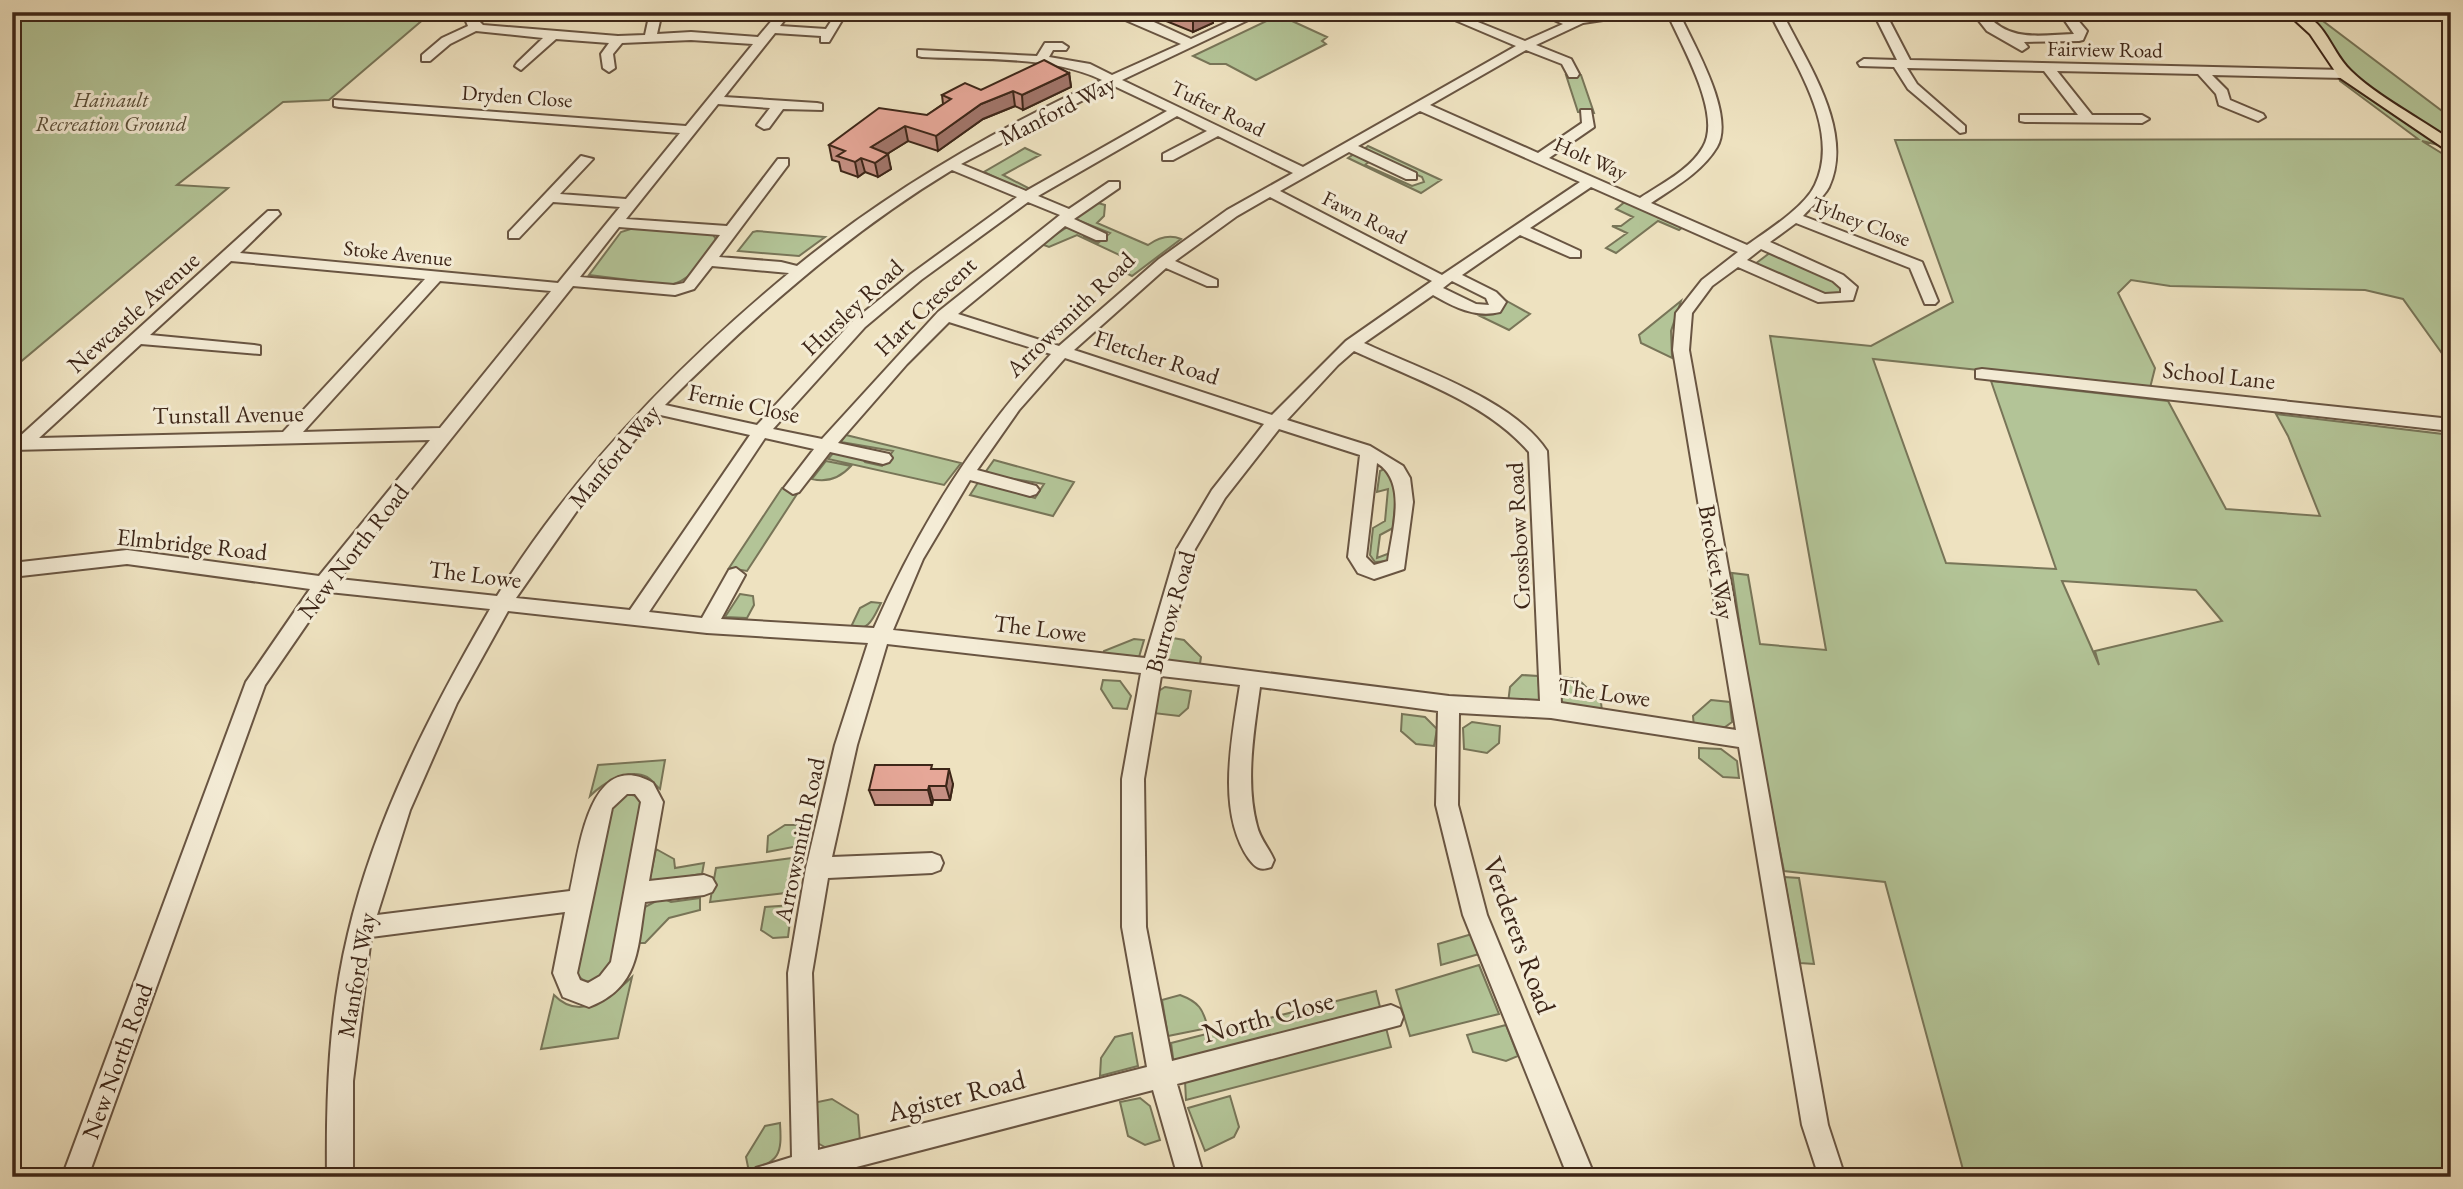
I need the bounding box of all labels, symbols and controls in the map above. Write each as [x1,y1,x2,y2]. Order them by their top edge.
street label: Fairview Road [2047,34,2163,64]
street label: Manford Way [994,67,1121,153]
street label: Tufter Road [1166,74,1270,143]
street label: Dryden Close [461,79,573,113]
park label: Hainault Recreation Ground [35,86,187,137]
street label: Holt Way [1550,130,1633,186]
street label: Fawn Road [1318,184,1412,250]
street label: Tylney Close [1808,190,1914,252]
street label: Stoke Avenue [342,234,454,272]
street label: Arrowsmith Road [998,244,1142,384]
street label: Newcastle Avenue [60,245,206,379]
street label: Hart Crescent [867,249,983,362]
street label: Hursley Road [794,251,910,362]
street label: Fletcher Road [1091,322,1224,392]
street label: School Lane [2161,354,2277,396]
street label: Fernie Close [685,376,803,430]
street label: Tunstall Avenue [152,397,304,431]
street label: Manford Way [561,397,667,514]
street label: Crossbow Road [1499,461,1537,611]
street label: New North Road [290,476,416,625]
street label: Brocket Way [1692,502,1742,622]
street label: Elmbridge Road [115,521,270,567]
street label: Burrow Road [1138,546,1202,677]
street label: The Lowe [427,553,523,595]
street label: The Lowe [992,607,1088,649]
street label: The Lowe [1556,670,1652,714]
street label: Arrowsmith Road [766,754,832,926]
street label: Verderers Road [1475,852,1565,1019]
street label: Manford Way [330,909,382,1040]
street label: New North Road [74,978,160,1143]
street label: North Close [1198,981,1338,1051]
street label: Agister Road [882,1060,1029,1130]

